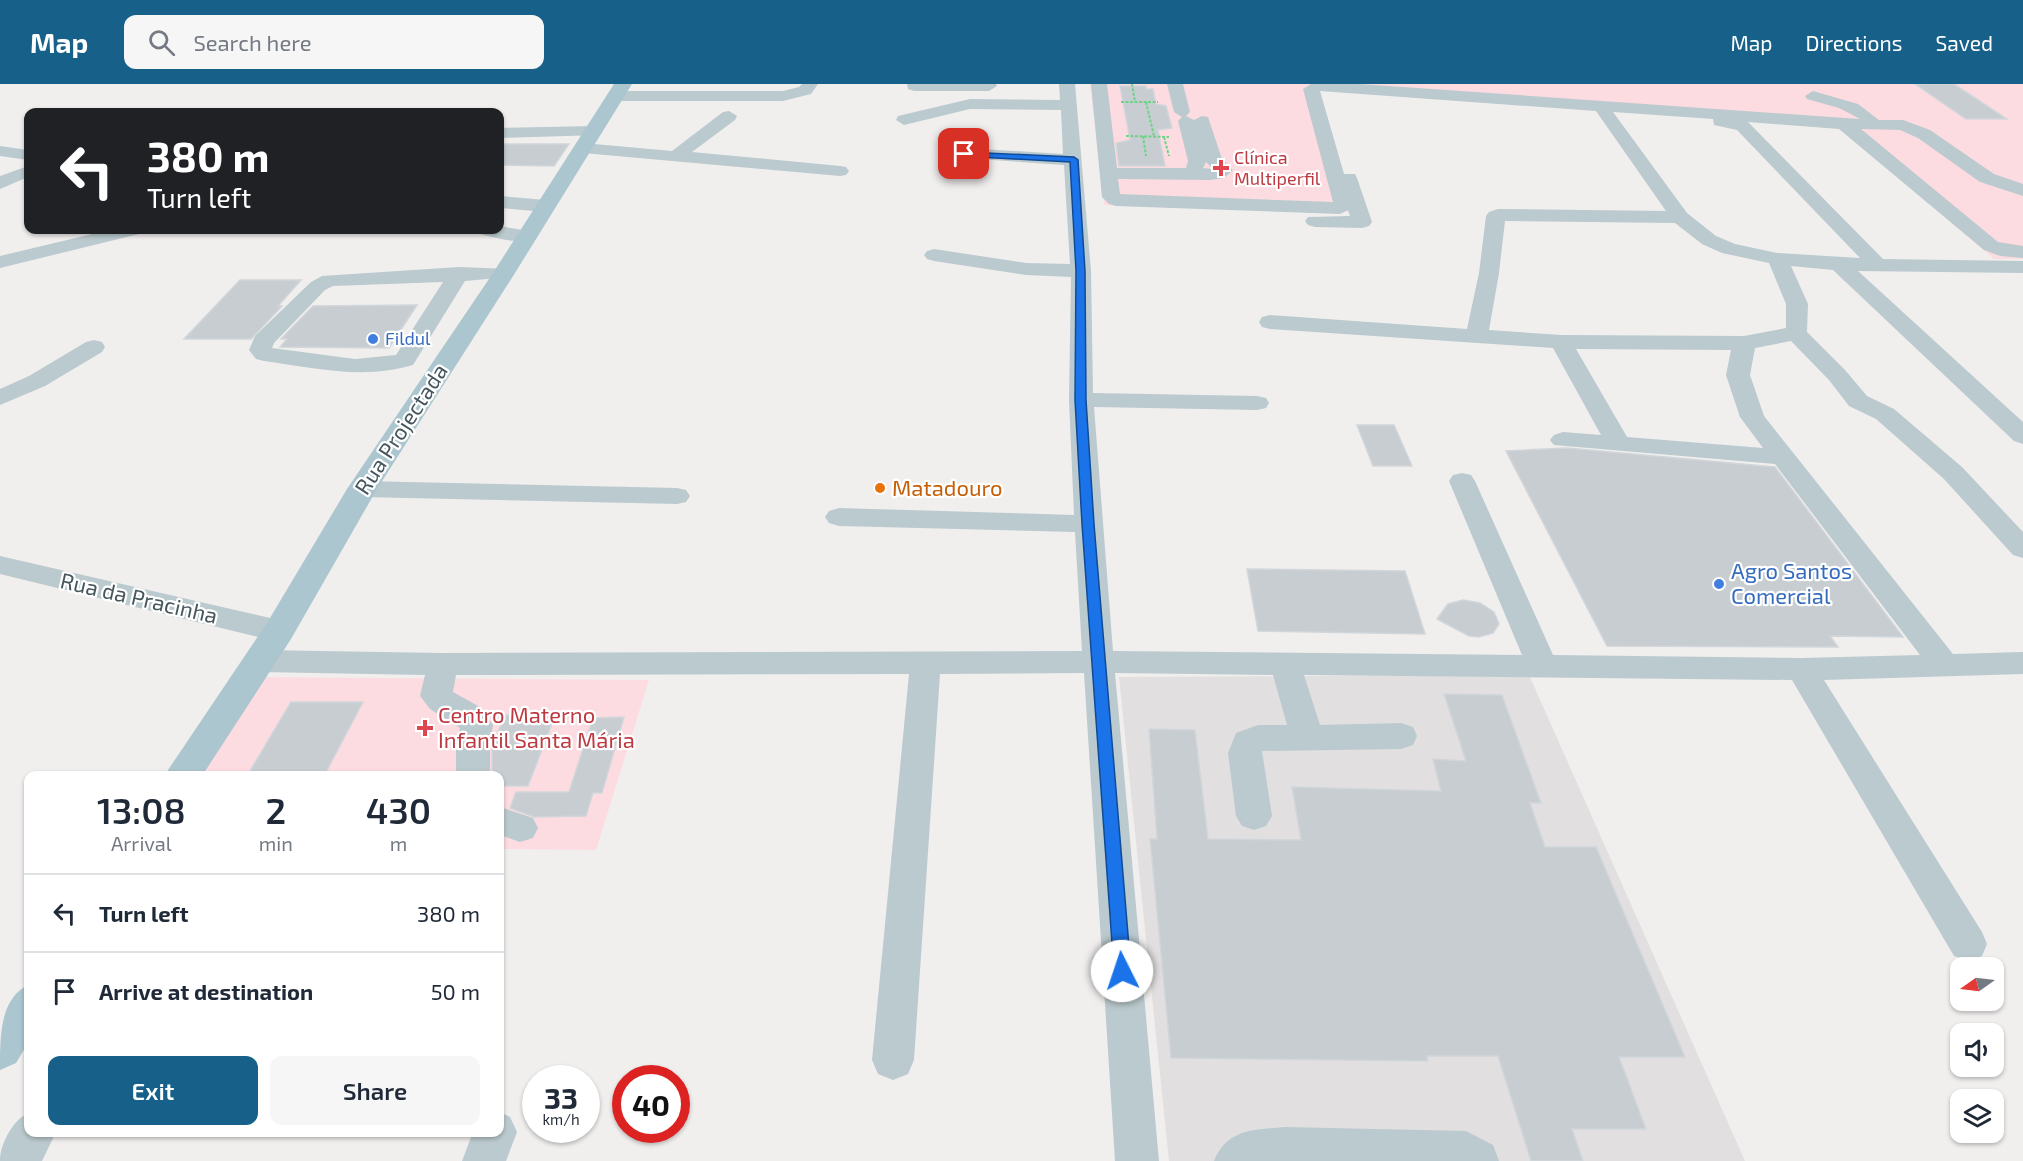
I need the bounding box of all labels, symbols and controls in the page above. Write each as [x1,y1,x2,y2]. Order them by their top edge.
search box [124,15,544,69]
text: Map [30,25,88,59]
icon: search [145,26,178,59]
text: Search here [193,29,312,55]
text: Map [1730,30,1773,55]
text: Directions [1806,30,1902,55]
text: Saved [1935,30,1993,55]
pin [938,128,989,179]
text: 380 m [147,130,270,180]
icon: left [48,132,126,210]
icon: arrive [947,137,980,170]
place label: Clínica Multiperfil [1234,146,1321,189]
marker: Clínica Multiperfil [1212,159,1230,177]
text: Turn left [147,181,251,213]
place label: Fildul [385,327,431,349]
marker: Fildul [366,332,380,346]
street label: Rua Projectada [348,358,453,499]
place label: Matadouro [892,474,1003,500]
marker: Matadouro [873,481,887,495]
place label: Agro Santos Comercial [1731,557,1852,608]
street label: Rua da Pracinha [58,566,220,628]
marker: Agro Santos Comercial [1712,577,1726,591]
place label: Centro Materno Infantil Santa Mária [438,701,635,752]
marker: Centro Materno Infantil Santa Mária [416,719,434,737]
text: 13:08 [97,788,186,831]
text: 2 [265,788,286,831]
text: 430 [366,788,431,831]
text: Arrival [111,831,172,855]
text: min [259,831,293,855]
text: m [390,831,407,855]
icon: left [48,897,81,930]
text: Turn left [99,900,188,926]
text: 380 m [417,900,480,926]
position arrow [1090,939,1154,1003]
north arrow [1950,957,2004,1011]
map controls [1950,957,2004,1143]
icon: arrive [48,975,81,1008]
text: Arrive at destination [99,978,313,1004]
text: 50 m [431,978,480,1004]
button: sound [1950,1023,2004,1077]
button: Exit [48,1056,258,1125]
button: Share [270,1056,480,1125]
speed limit sign: 40 [612,1065,690,1143]
text: 33 [544,1079,578,1115]
button: layers [1950,1089,2004,1143]
text: km/h [542,1110,580,1128]

